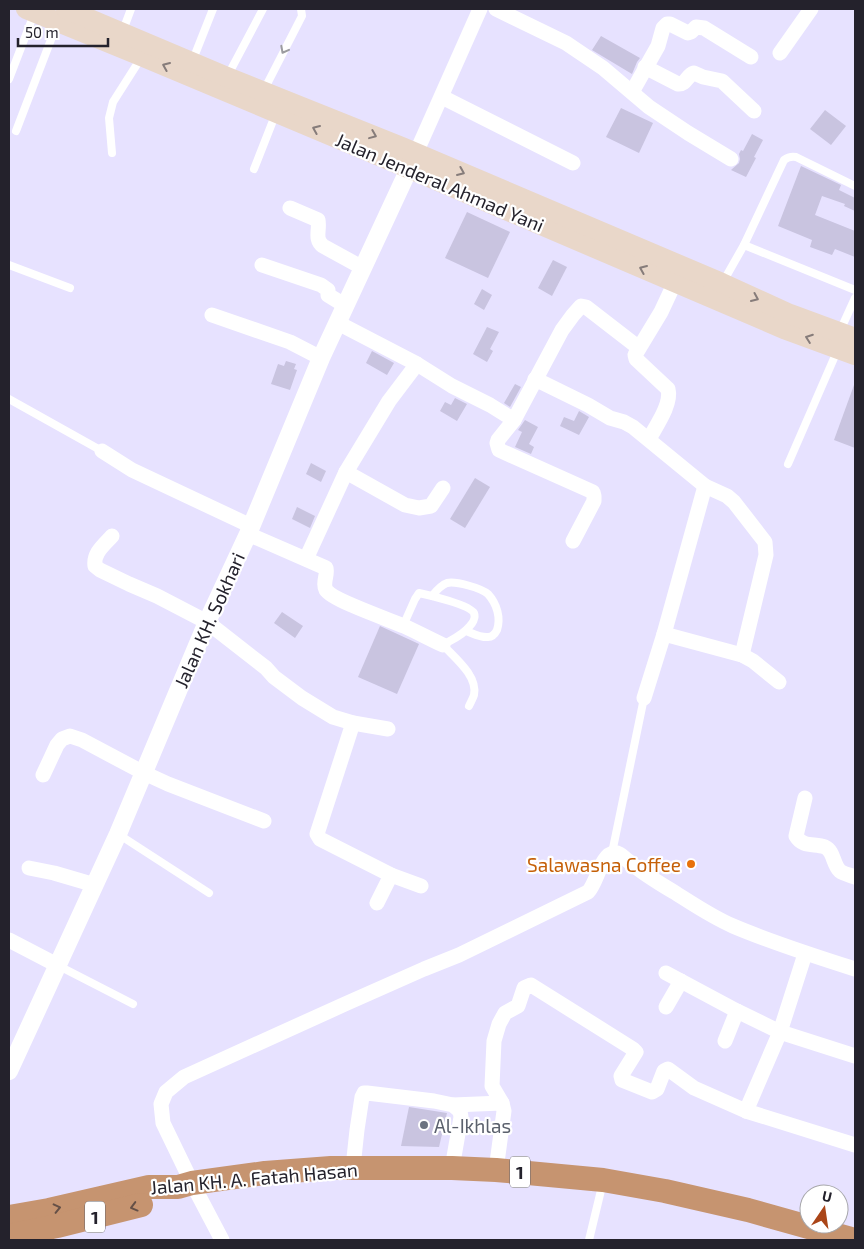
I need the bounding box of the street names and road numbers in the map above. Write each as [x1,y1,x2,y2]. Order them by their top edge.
street label: Jalan Jenderal Ahmad Yani [332,128,548,236]
street label: Jalan KH. Sokhari [169,549,249,691]
road number: 1 [510,1156,530,1188]
street label: Jalan KH. A. Fatah Hasan [149,1157,359,1199]
road number: 1 [85,1202,105,1232]

